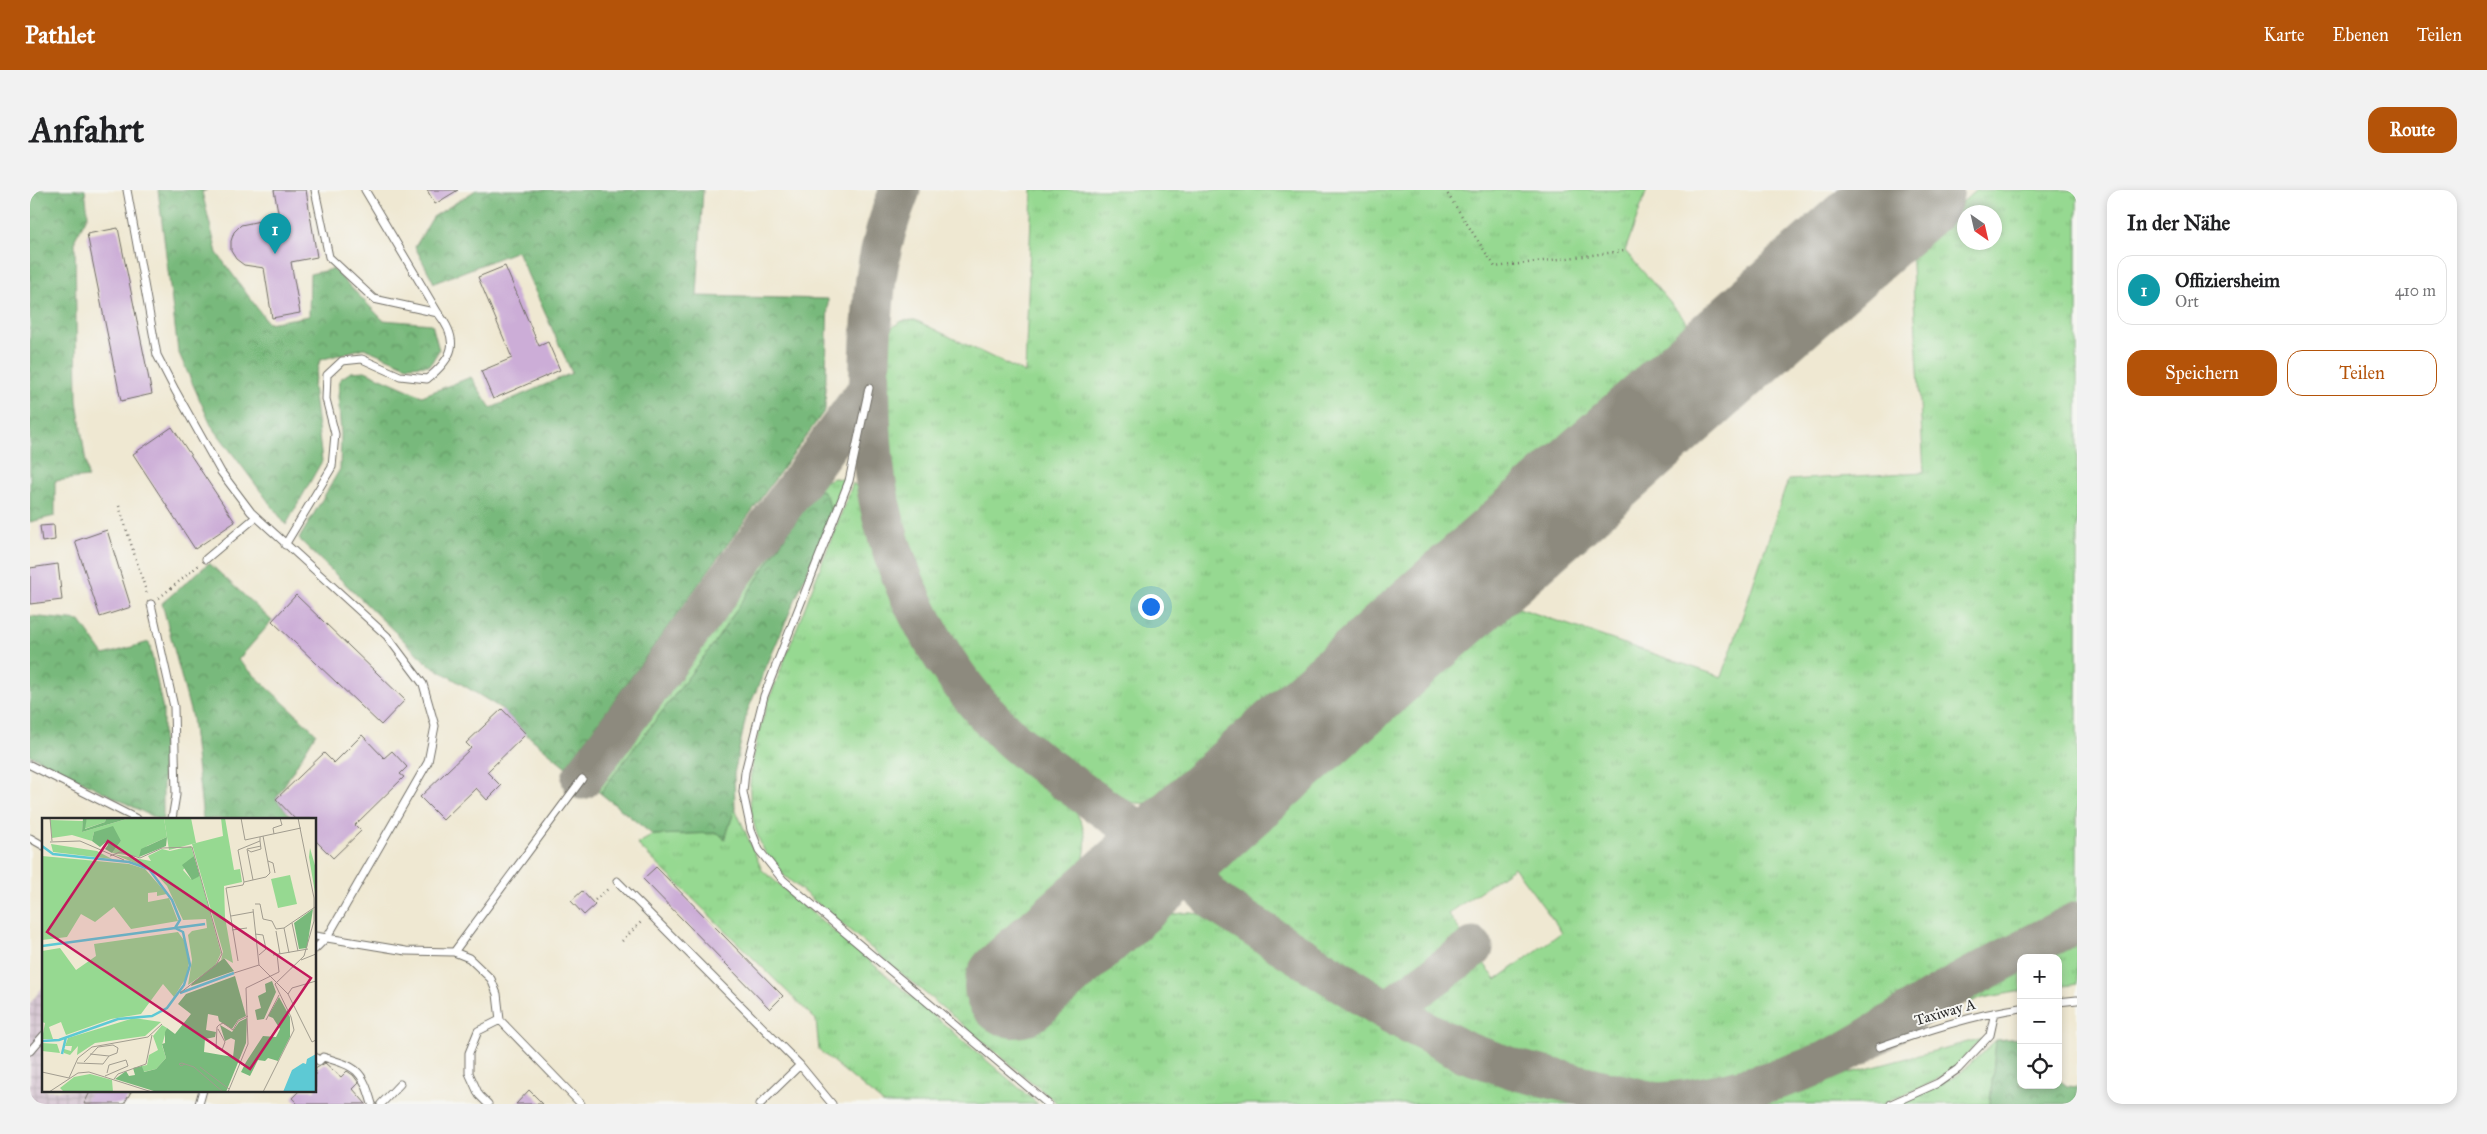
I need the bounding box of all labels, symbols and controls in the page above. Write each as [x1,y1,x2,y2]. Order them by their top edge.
text: Pathlet [25,20,95,50]
text: Karte [2264,24,2305,46]
text: Ebenen [2333,24,2389,46]
text: Teilen [2417,24,2462,46]
button: Route [2368,107,2457,153]
text: Anfahrt [30,109,144,152]
north arrow [1957,205,2002,250]
text: In der Nähe [2127,210,2230,236]
pin: 1 [259,213,291,254]
text: Offiziersheim [2175,269,2280,292]
text: 1 [2141,281,2147,300]
text: 410 m [2395,281,2436,300]
text: Ort [2175,292,2199,311]
button: Speichern [2127,350,2277,396]
button: Teilen [2287,350,2437,396]
your location [1138,594,1164,620]
inset map [42,818,316,1092]
map controls [2017,954,2062,1089]
button: + [2017,954,2062,999]
street label: Taxiway A [1912,995,1978,1029]
button: − [2017,999,2062,1044]
button: locate [2017,1044,2062,1089]

